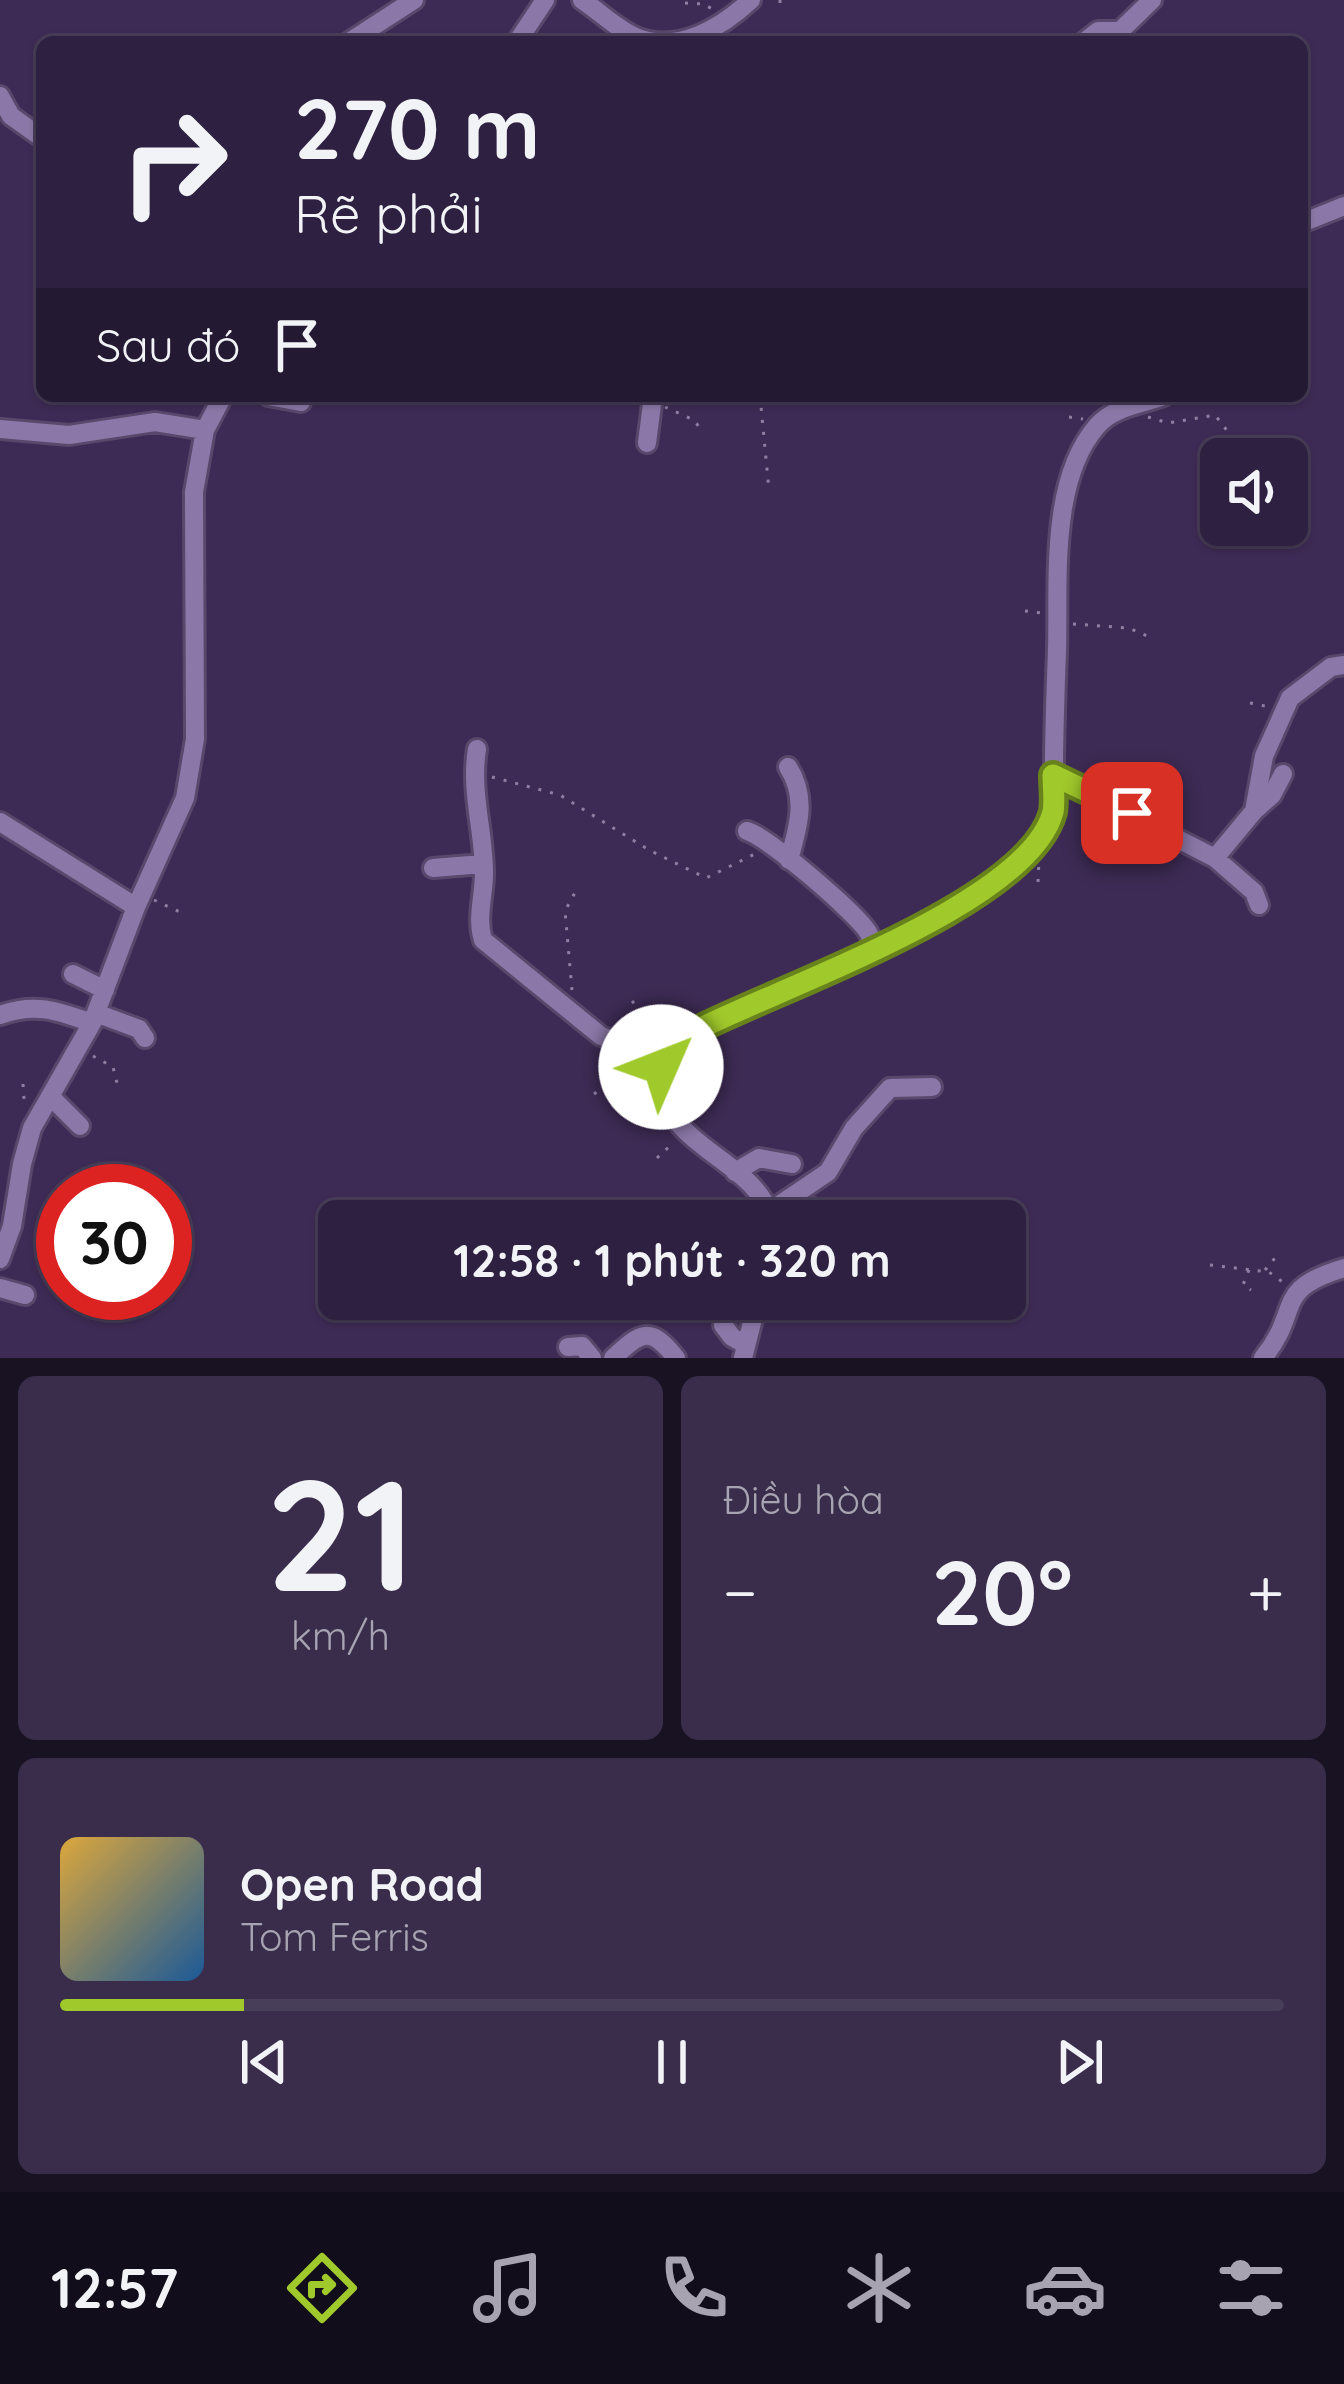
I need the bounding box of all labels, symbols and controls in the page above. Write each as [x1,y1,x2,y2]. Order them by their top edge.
text: 270 m [294,75,540,180]
icon: right [96,84,252,240]
text: Rẽ phải [294,179,483,247]
icon: arrive [264,312,330,378]
text: Sau đó [96,317,240,373]
map controls [1200,438,1308,546]
button: sound [1200,438,1308,546]
pin [1081,762,1183,864]
icon: arrive [1099,780,1165,846]
position arrow [598,1004,724,1130]
speed limit sign: 30 [36,1164,192,1320]
text: 12:58 · 1 phút · 320 m [453,1232,891,1288]
text: 21 [266,1435,415,1630]
text: Điều hòa [723,1475,884,1524]
text: 20° [931,1535,1073,1648]
text: − [723,1550,757,1633]
text: + [1247,1550,1284,1633]
text: km/h [291,1611,390,1660]
text: Open Road [240,1856,484,1912]
text: Tom Ferris [240,1912,429,1961]
icon: previous [231,2029,297,2095]
icon: pause [639,2029,705,2095]
icon: next [1047,2029,1113,2095]
icon: directions [280,2246,364,2330]
icon: music [466,2246,550,2330]
icon: phone [652,2246,736,2330]
icon: climate [837,2246,921,2330]
icon: car [1023,2246,1107,2330]
icon: filters [1209,2246,1293,2330]
text: 12:57 [51,2254,178,2322]

